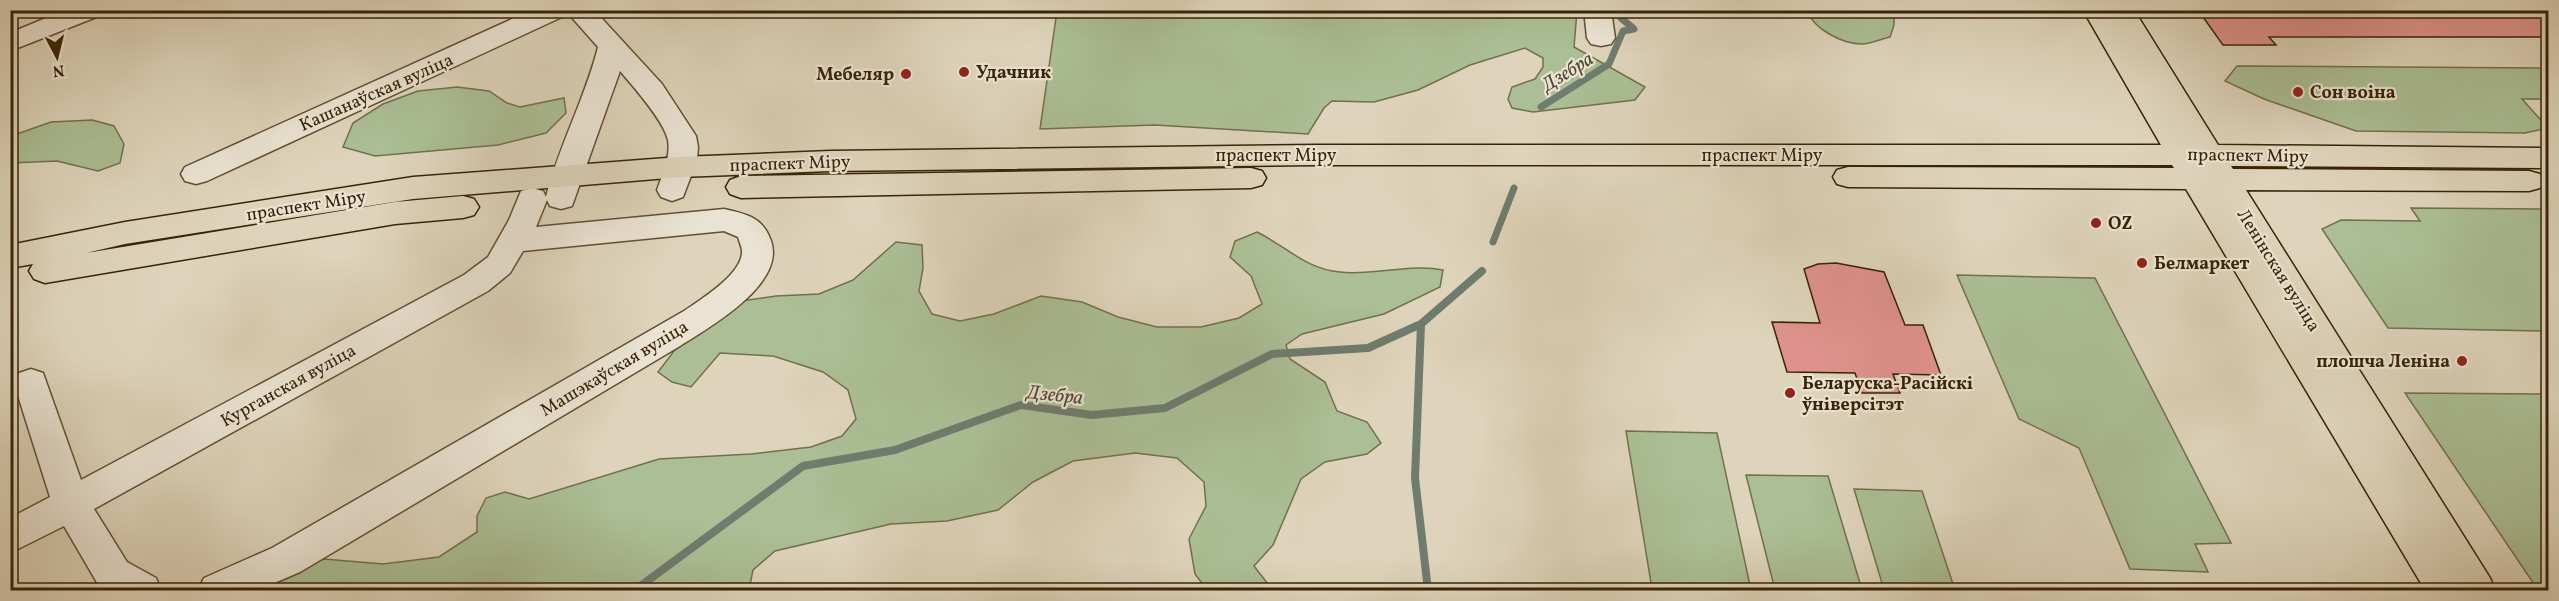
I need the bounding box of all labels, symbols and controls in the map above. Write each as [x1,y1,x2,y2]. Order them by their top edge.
north arrow [27,27,87,87]
water label: Дзебра [1535,46,1599,101]
street label: Кашанаўская вуліца [296,48,458,139]
text: N [51,58,66,82]
place label: Удачник [976,61,1051,86]
place label: Мебеляр [816,63,894,88]
marker: Удачник [957,65,971,79]
marker: Мебеляр [899,67,913,81]
place label: Сон воіна [2310,81,2396,106]
marker: Сон воіна [2291,85,2305,99]
street label: праспект Міру [2187,143,2309,170]
street label: праспект Міру [1215,144,1337,169]
street label: праспект Міру [1701,144,1823,169]
street label: праспект Міру [729,150,851,179]
street label: праспект Міру [244,185,368,228]
street label: Ленінская вуліца [2230,205,2326,337]
place label: OZ [2108,212,2132,237]
marker: OZ [2089,216,2103,230]
place label: Белмаркет [2154,252,2249,277]
marker: Белмаркет [2135,256,2149,270]
street label: Машэкаўская вуліца [536,315,694,423]
street label: Курганская вуліца [216,339,361,434]
place label: плошча Леніна [2316,350,2450,375]
marker: плошча Леніна [2455,354,2469,368]
place label: Беларуска-Расійскі ўніверсітэт [1802,372,1973,418]
water label: Дзебра [1023,379,1084,413]
marker: Беларуска-Расійскі ўніверсітэт [1783,386,1797,400]

